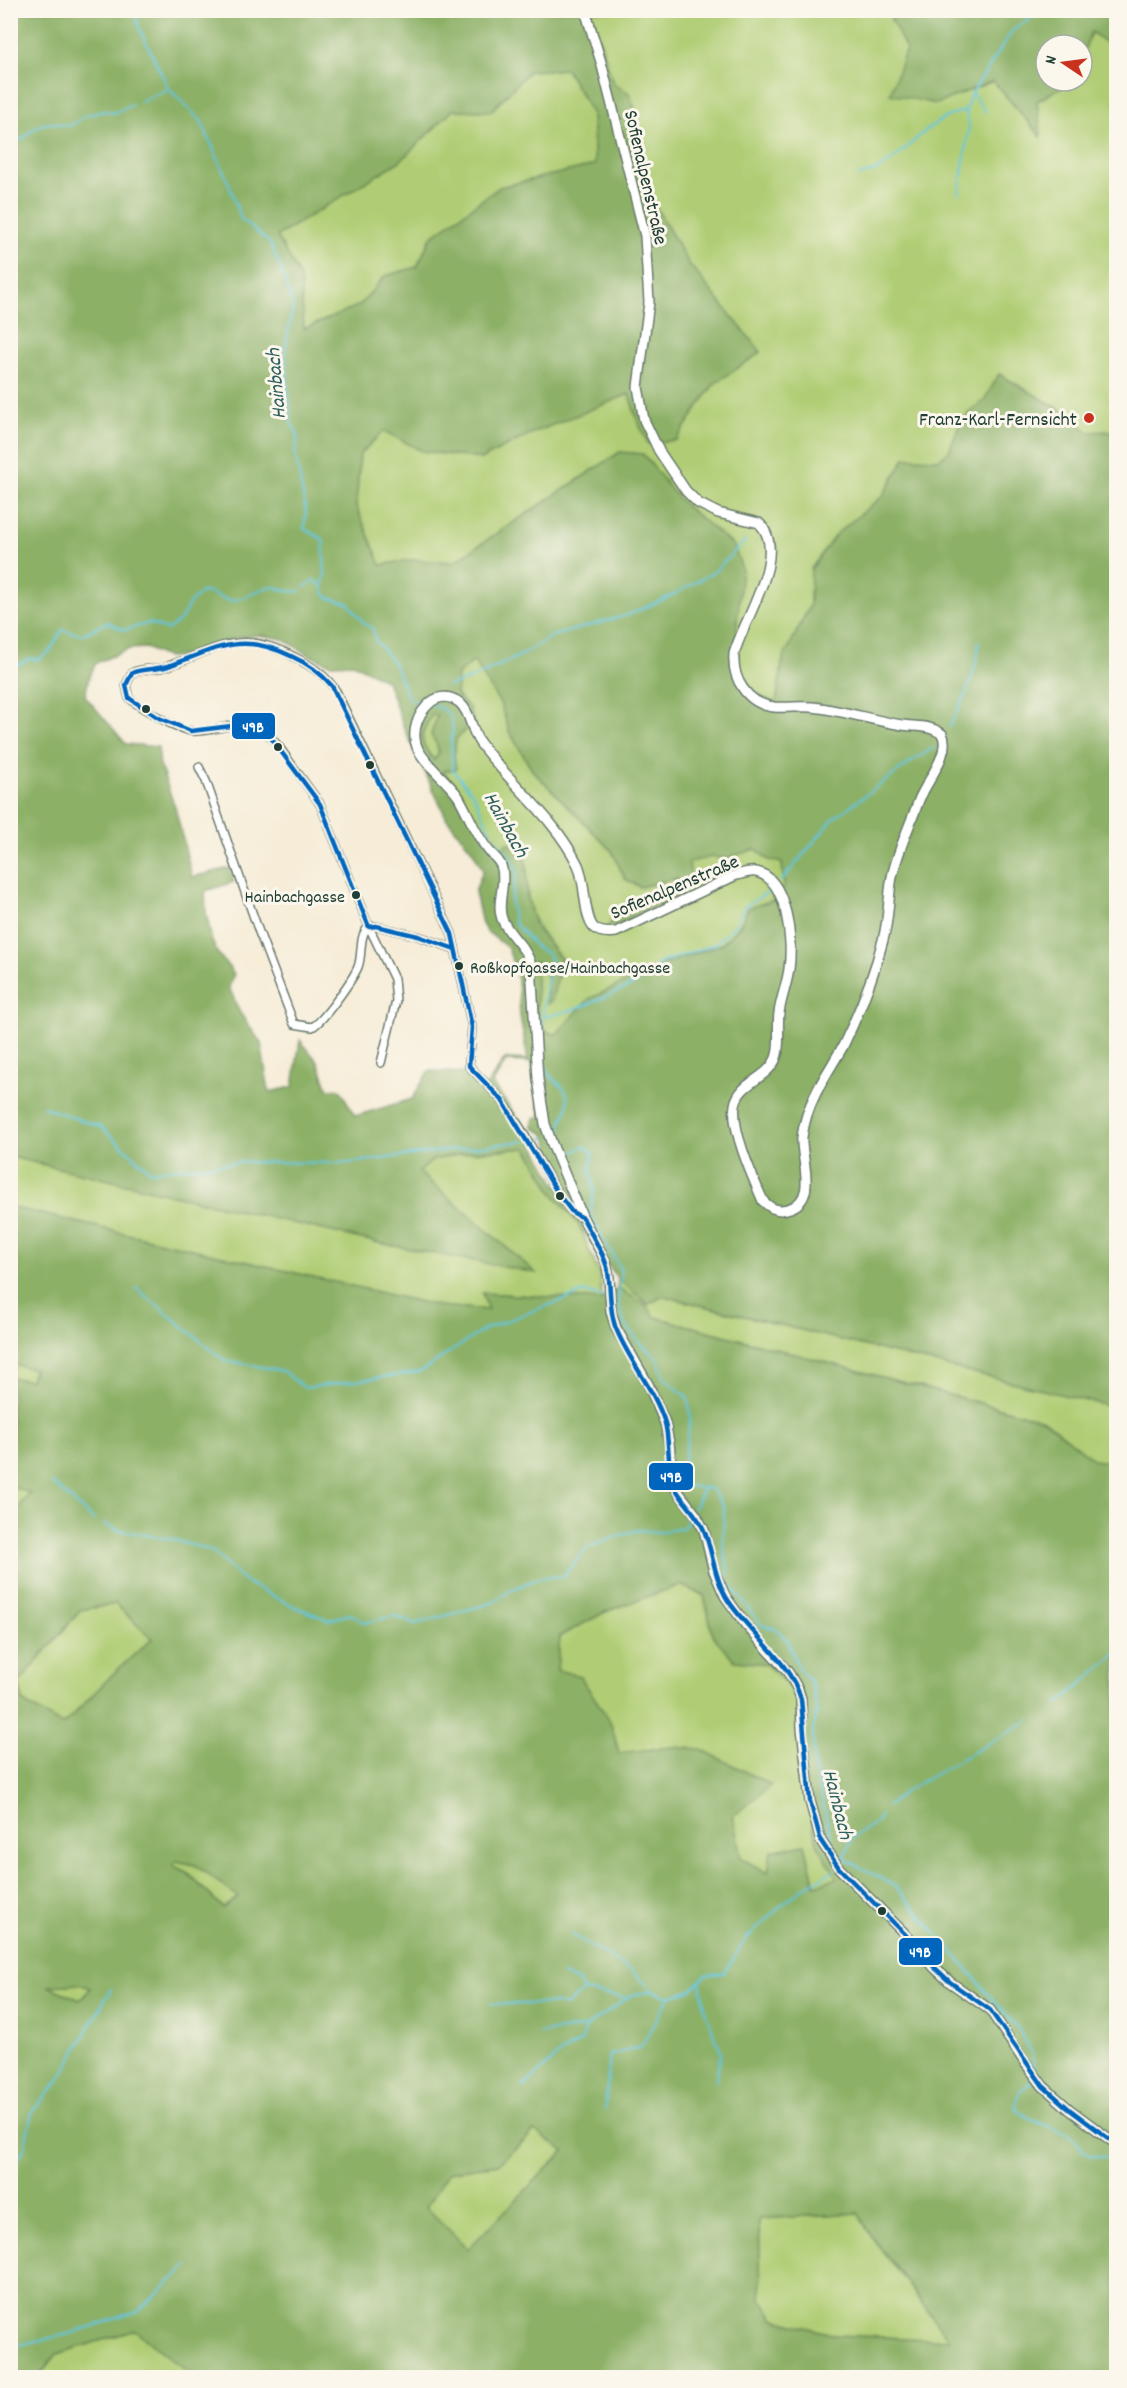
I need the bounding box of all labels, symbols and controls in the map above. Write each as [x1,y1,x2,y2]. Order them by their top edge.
north arrow [1034,33,1094,93]
text: N [1040,54,1064,67]
street label: Sofienalpenstraße [615,108,673,248]
water label: Hainbach [260,346,296,420]
place label: Franz-Karl-Fernsicht [919,407,1077,435]
marker: Franz-Karl-Fernsicht [1082,411,1096,425]
unlabelled marker [140,703,152,715]
line badge: 49B [231,712,276,740]
text: 49B [242,717,264,740]
unlabelled marker [272,741,284,753]
unlabelled marker [364,759,376,771]
water label: Hainbach [474,787,535,865]
street label: Sofienalpenstraße [607,849,744,928]
place label: Hainbachgasse [245,886,345,911]
marker: Hainbachgasse [350,889,362,901]
place label: Roßkopfgasse/Hainbachgasse [470,957,670,982]
marker: Roßkopfgasse/Hainbachgasse [453,960,465,972]
unlabelled marker [554,1190,566,1202]
line badge: 49B [648,1462,694,1491]
text: 49B [660,1467,682,1490]
water label: Hainbach [813,1767,860,1844]
unlabelled marker [876,1905,888,1917]
line badge: 49B [898,1937,943,1966]
text: 49B [909,1942,931,1965]

